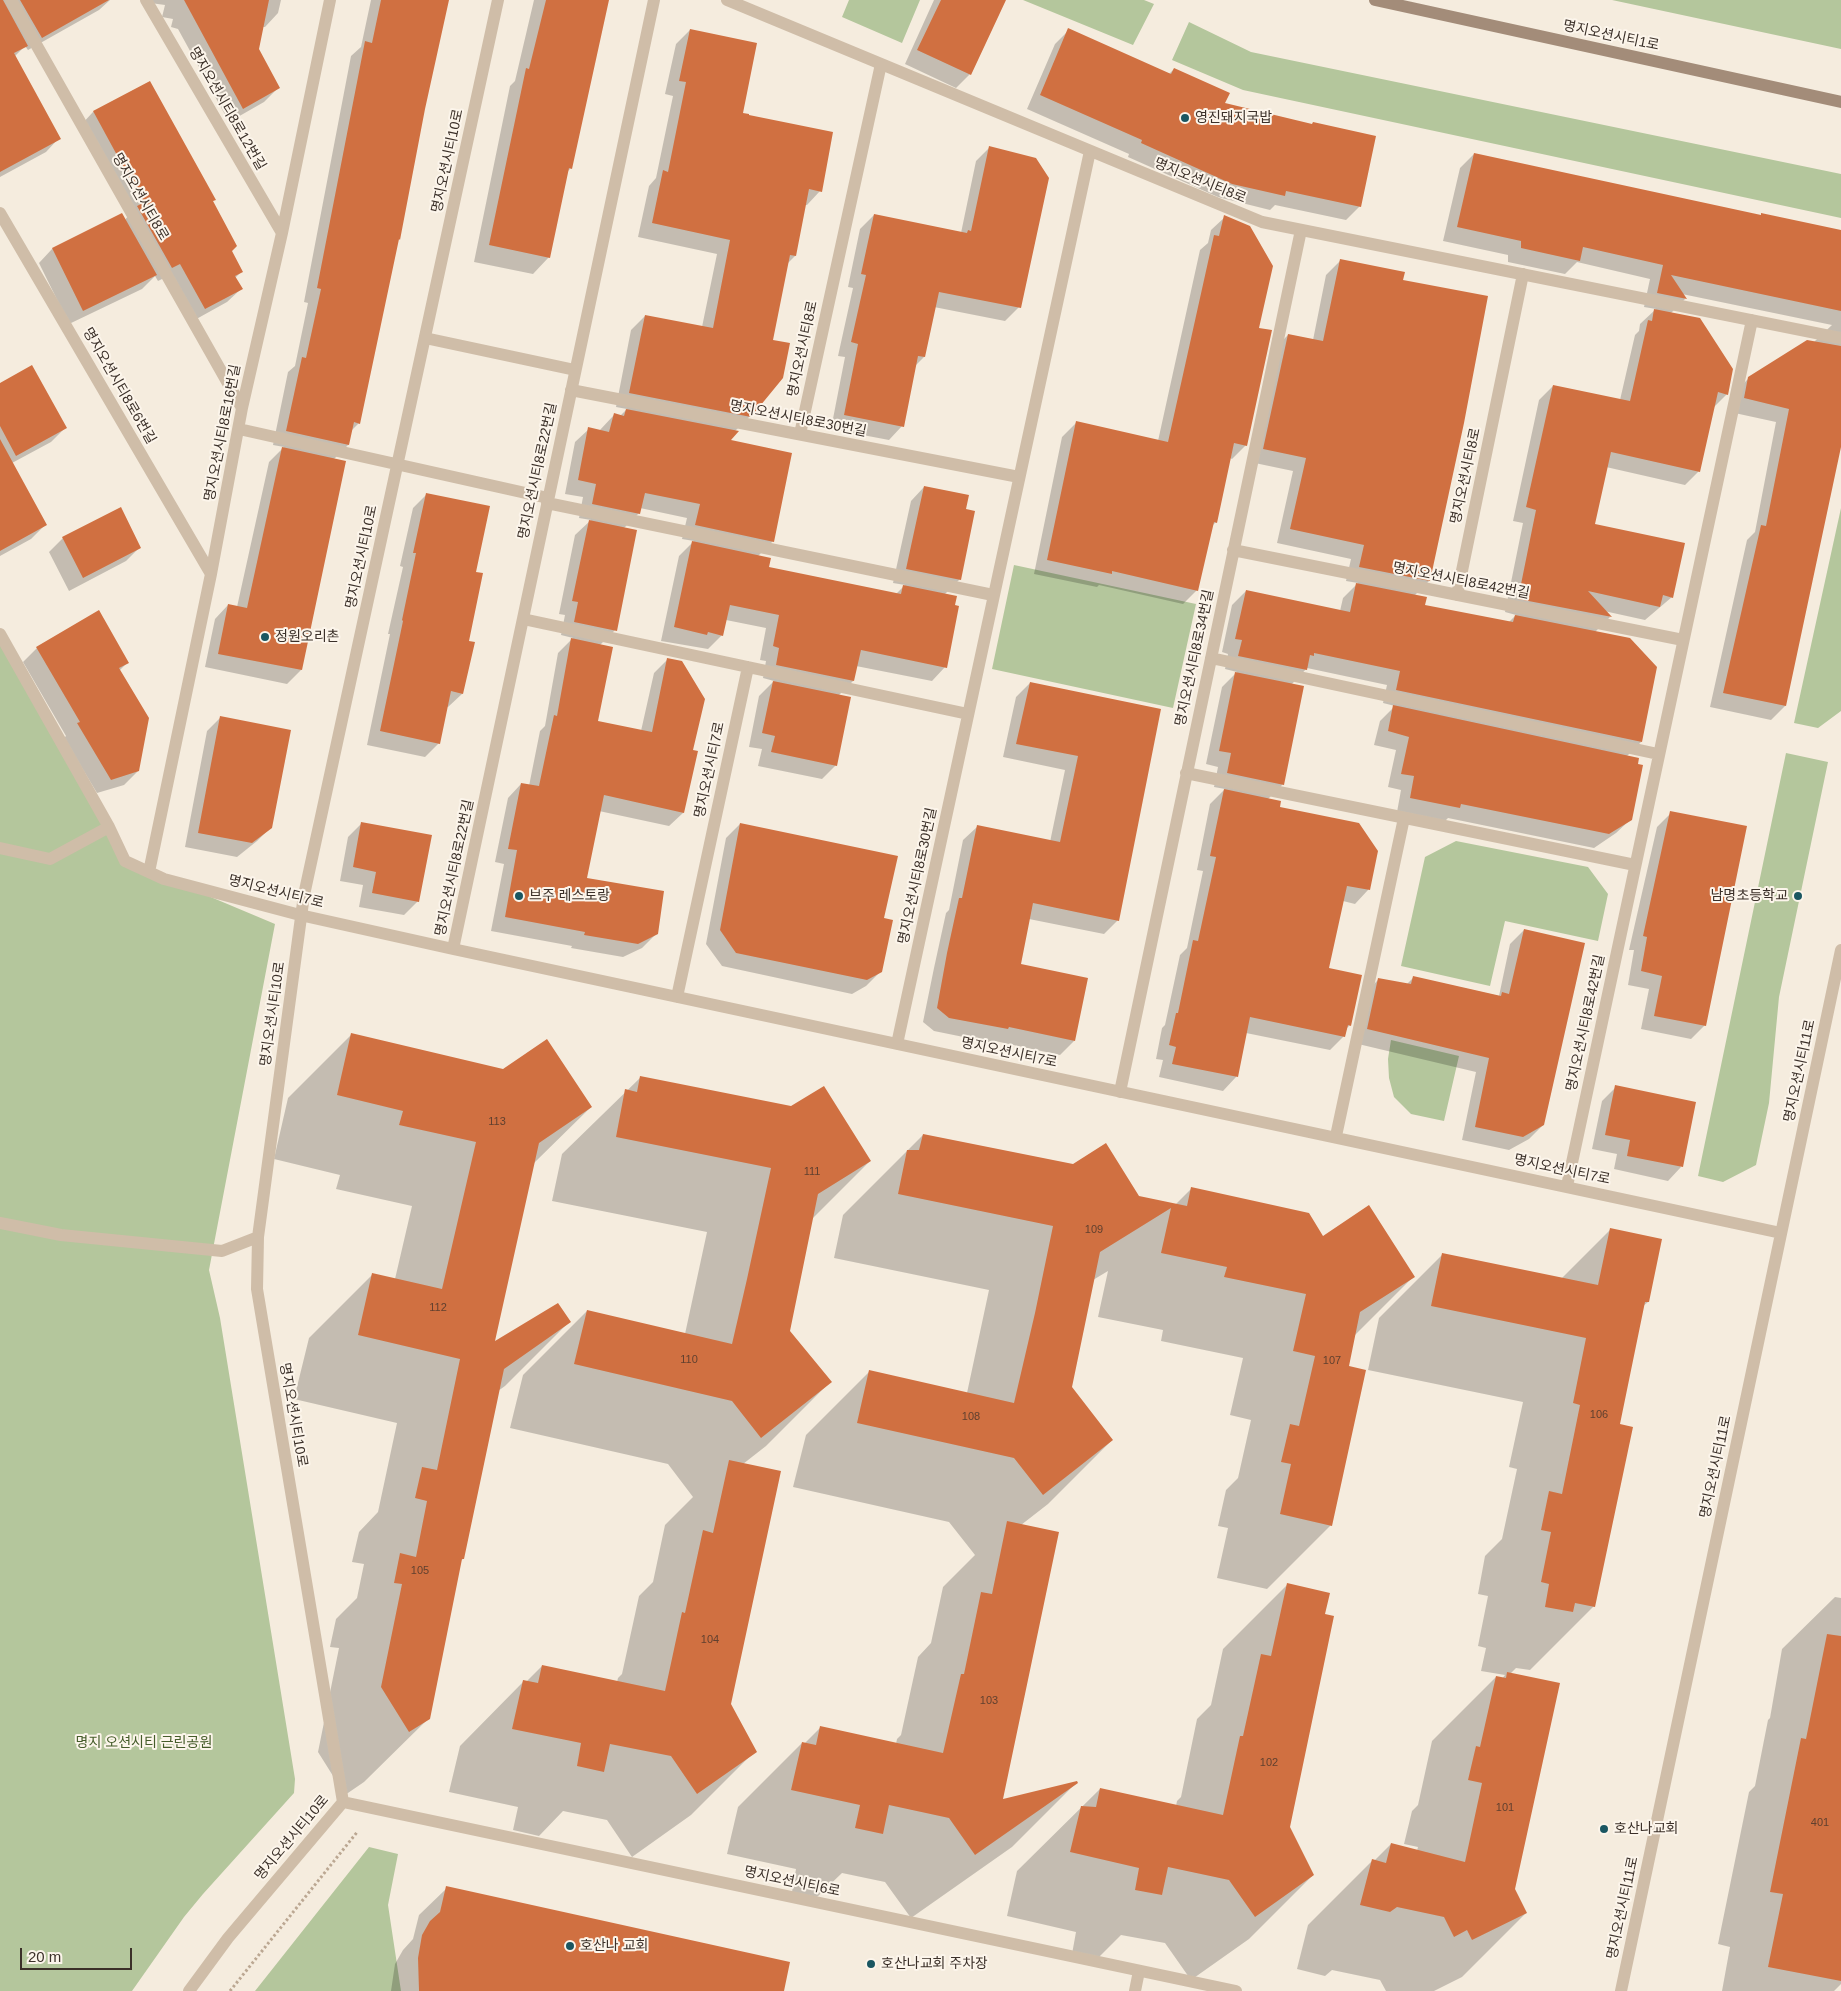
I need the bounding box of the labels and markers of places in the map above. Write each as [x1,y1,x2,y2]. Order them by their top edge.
place label: 영진돼지국밥 [1195,110,1272,126]
marker: 영진돼지국밥 [1179,112,1191,124]
place label: 정원오리촌 [275,629,339,645]
marker: 정원오리촌 [259,631,271,643]
place label: 브주 레스토랑 [529,888,610,904]
place label: 남명초등학교 [1711,888,1788,904]
marker: 브주 레스토랑 [513,890,525,902]
marker: 남명초등학교 [1792,890,1804,902]
place label: 호산나교회 [1614,1821,1678,1837]
marker: 호산나교회 [1598,1823,1610,1835]
place label: 호산나 교회 [580,1938,648,1954]
marker: 호산나 교회 [564,1940,576,1952]
place label: 호산나교회 주차장 [881,1956,988,1972]
marker: 호산나교회 주차장 [865,1958,877,1970]

